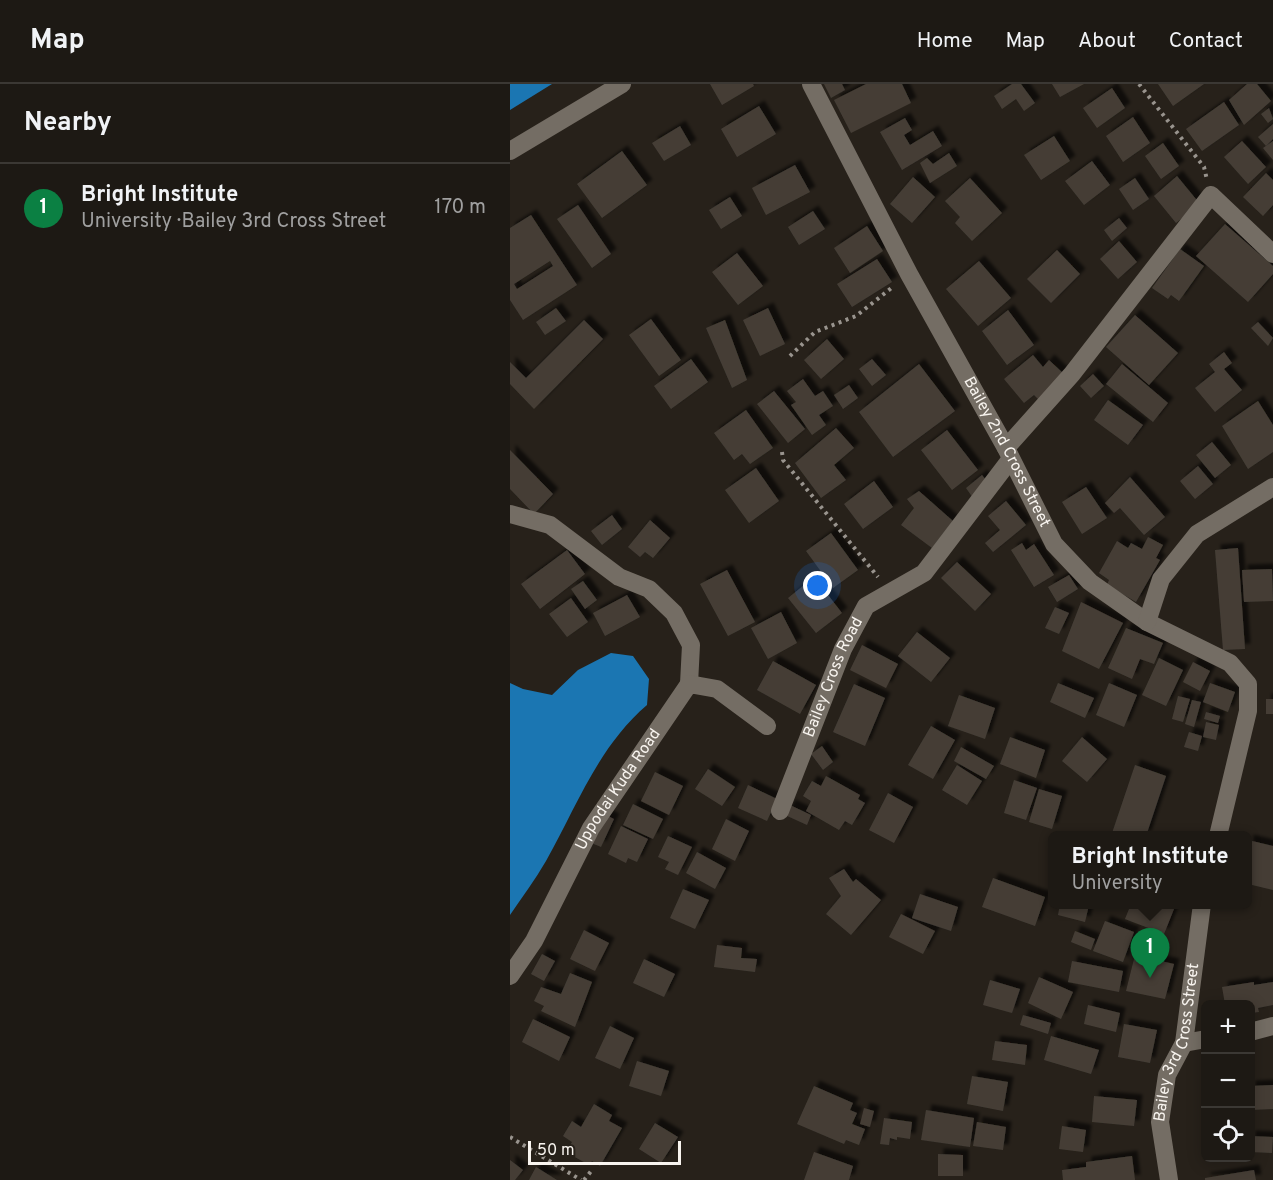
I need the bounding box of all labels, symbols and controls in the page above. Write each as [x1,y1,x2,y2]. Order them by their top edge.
text: Map [30,23,85,59]
text: Home [917,28,973,55]
text: Map [1006,28,1045,55]
text: About [1078,28,1136,55]
text: Contact [1169,28,1243,55]
text: Nearby [24,107,112,140]
text: Bright Institute [81,182,238,209]
text: 1 [40,195,48,221]
text: 170 m [434,195,486,221]
text: University · Bailey 3rd Cross Street [81,209,386,235]
street label: Bailey 2nd Cross Street [958,373,1054,531]
your location [803,571,832,600]
street label: Bailey Cross Road [800,614,868,740]
street label: Uppodai Kuda Road [571,725,665,854]
popup [1048,831,1252,909]
text: Bright Institute [1071,844,1229,871]
text: University [1071,871,1162,897]
pin: 1 [1130,928,1170,978]
street label: Bailey 3rd Cross Street [1150,962,1204,1123]
map controls [1201,1000,1255,1162]
button: + [1201,1000,1255,1054]
button: − [1201,1054,1255,1108]
button: locate [1201,1108,1255,1162]
scale bar [528,1138,681,1166]
text: 50 m [537,1141,575,1161]

